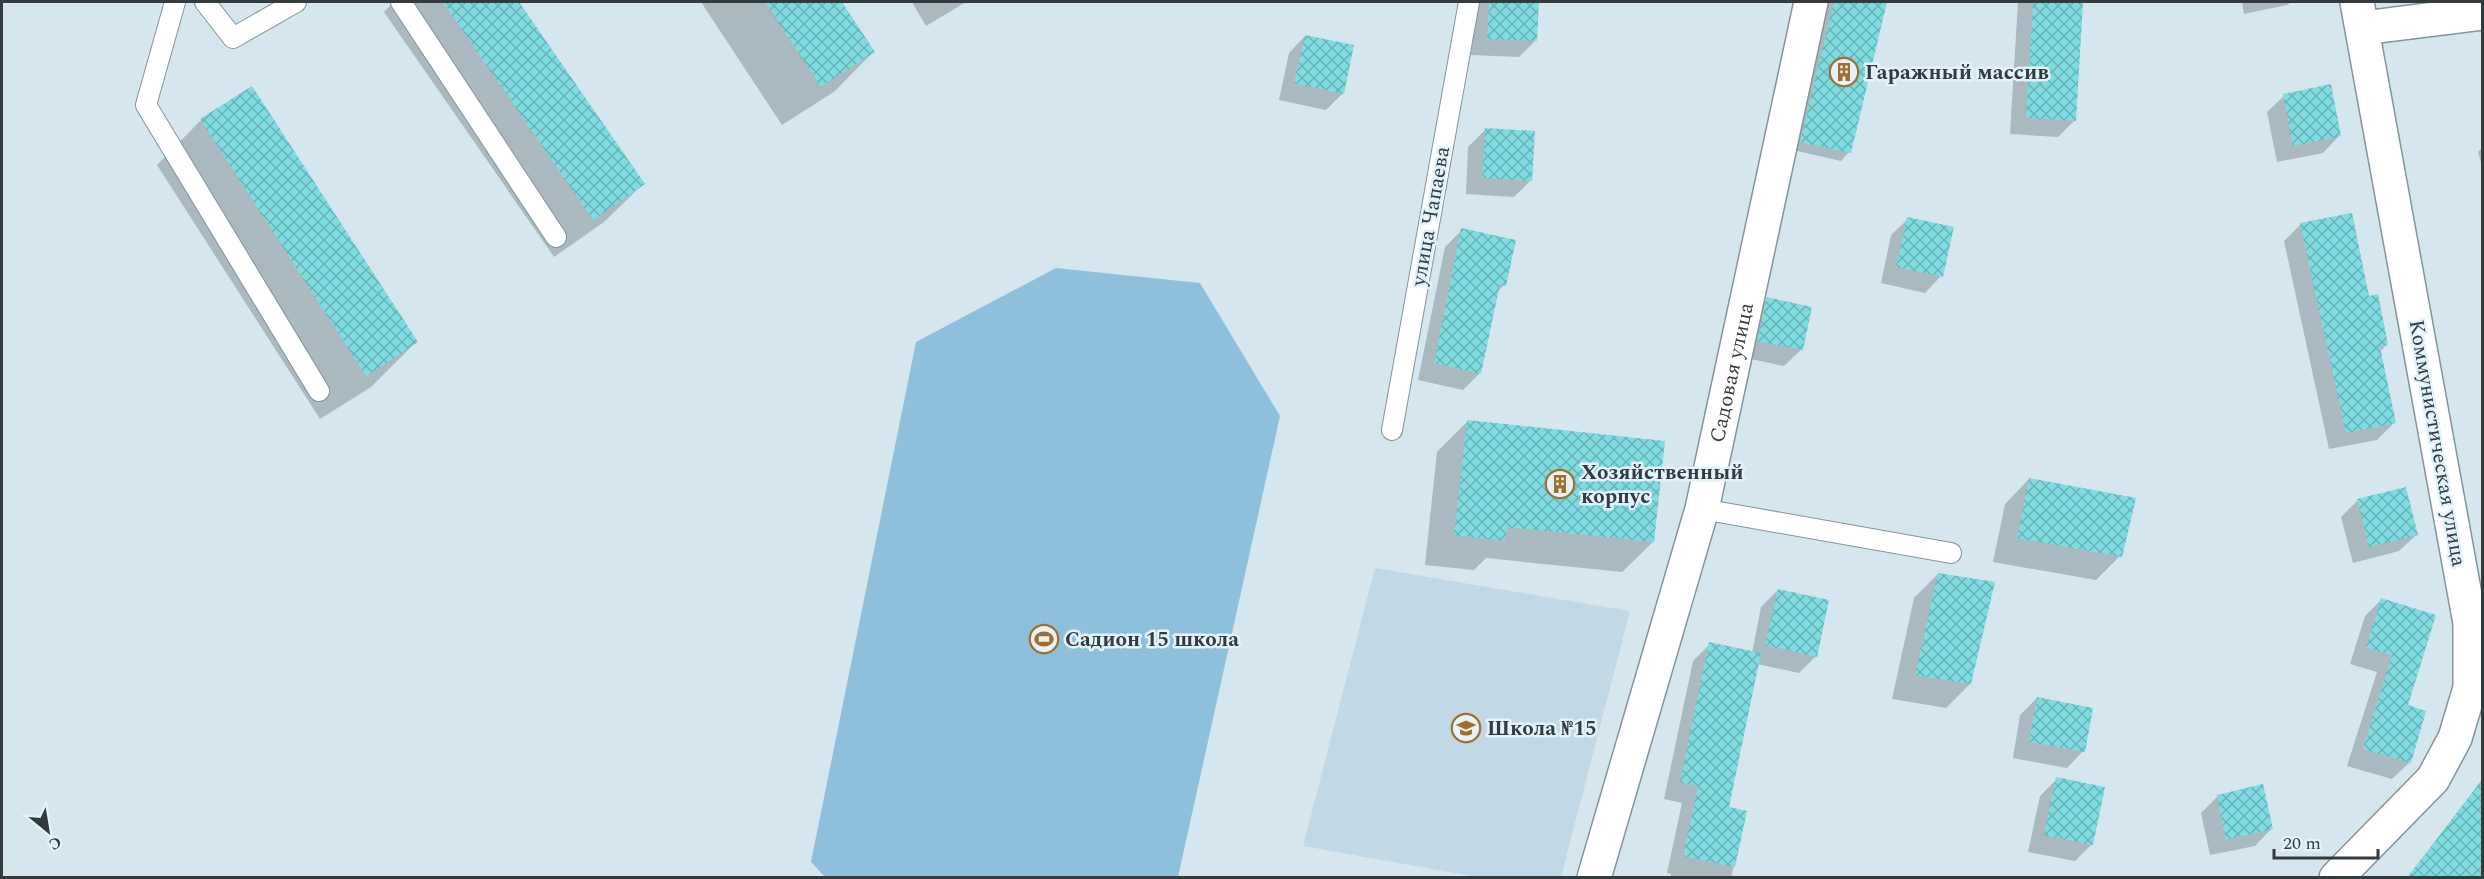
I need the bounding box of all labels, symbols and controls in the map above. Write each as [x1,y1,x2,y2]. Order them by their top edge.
building icon: Гаражный массив [1828,56,1860,88]
place label: Гаражный массив [1865,57,2049,89]
street label: улица Чапаева [1403,143,1459,290]
street label: Садовая улица [1702,299,1763,446]
street label: Коммунистическая улица [2400,317,2475,570]
place label: Хозяйственный корпус [1581,457,1744,513]
building icon: Хозяйственный корпус [1544,468,1576,500]
sports icon: Садион 15 школа [1028,623,1060,655]
place label: Садион 15 школа [1065,624,1239,656]
school or university icon: Школа №15 [1450,712,1482,744]
place label: Школа №15 [1487,713,1597,745]
north arrow [18,801,78,861]
scale bar [2274,822,2378,860]
text: С [44,830,66,856]
text: 20 m [2283,830,2321,857]

